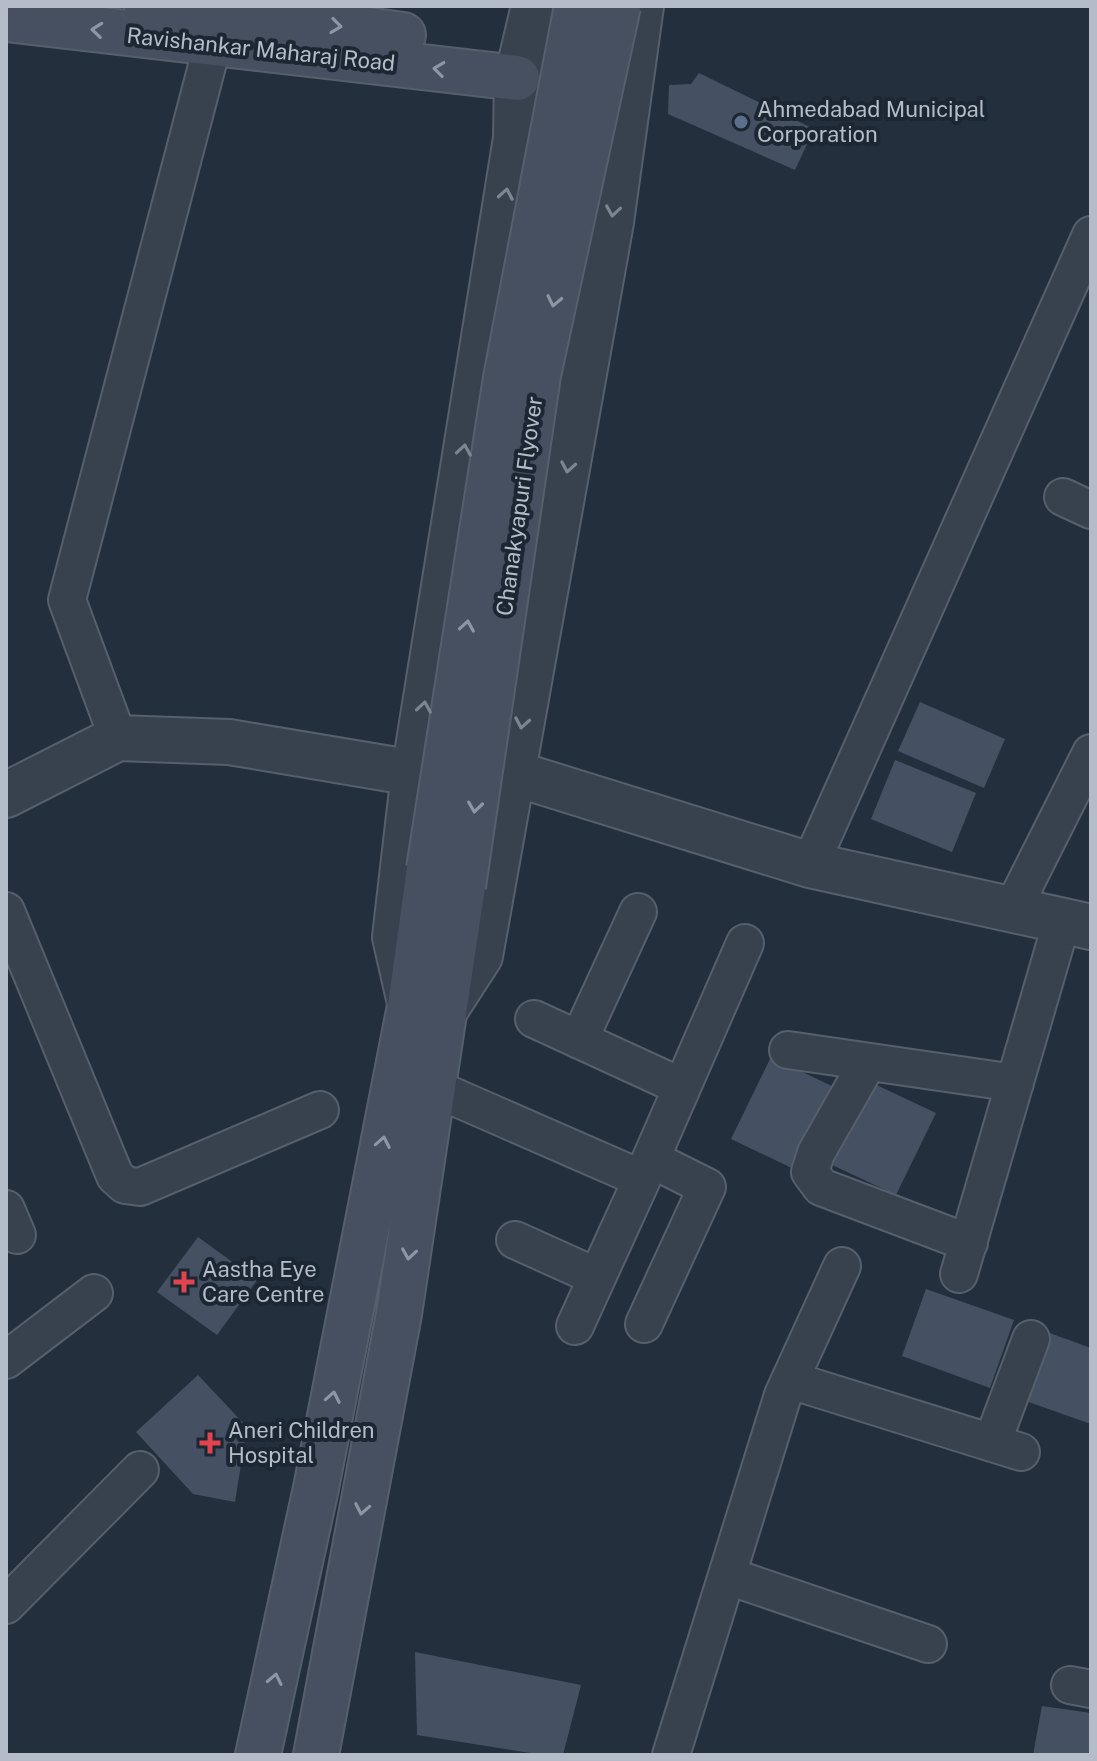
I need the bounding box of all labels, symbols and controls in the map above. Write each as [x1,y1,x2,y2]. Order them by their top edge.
one-way arrow [329,17,343,34]
one-way arrow [90,22,103,39]
street label: Ravishankar Maharaj Road [125,22,397,76]
one-way arrow [432,60,445,77]
place label: Ahmedabad Municipal Corporation [757,96,985,147]
marker: Ahmedabad Municipal Corporation [732,113,750,131]
one-way arrow [497,187,514,200]
one-way arrow [605,204,622,218]
one-way arrow [546,294,563,307]
street label: Chanakyapuri Flyover [491,395,547,617]
one-way arrow [455,443,472,457]
one-way arrow [561,461,578,474]
one-way arrow [458,619,475,633]
one-way arrow [415,700,432,714]
one-way arrow [514,716,531,730]
one-way arrow [467,800,484,814]
one-way arrow [374,1135,391,1149]
one-way arrow [401,1247,418,1260]
place label: Aastha Eye Care Centre [202,1256,325,1307]
marker: Aastha Eye Care Centre [173,1271,195,1293]
one-way arrow [324,1390,341,1403]
place label: Aneri Children Hospital [228,1417,375,1468]
marker: Aneri Children Hospital [199,1432,221,1454]
one-way arrow [355,1503,372,1516]
one-way arrow [266,1672,283,1686]

